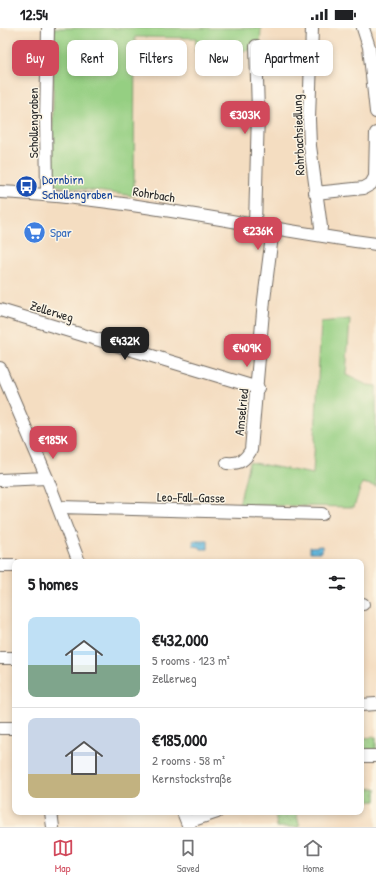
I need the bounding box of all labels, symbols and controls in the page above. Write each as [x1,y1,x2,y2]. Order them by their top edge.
text: 12:54 [20,4,48,25]
chip: Buy [12,40,59,76]
chip: Rent [67,40,118,76]
chip: Filters [126,40,187,76]
chip: New [195,40,243,76]
chip: Apartment [251,40,333,76]
street label: Schollengraben [24,88,42,158]
street label: Rohrbachsiedlung [288,94,308,176]
pin: €303K [217,101,273,135]
text: €303K [230,105,260,123]
place label: Dornbirn Schollengraben [42,170,113,203]
bus stop icon: Dornbirn Schollengraben [13,173,39,199]
street label: Rohrbach [132,182,177,206]
pin: €236K [230,217,286,251]
supermarket icon: Spar [22,219,48,245]
text: €236K [243,221,273,239]
place label: Spar [50,223,72,241]
street label: Zellerweg [28,296,76,326]
pin: €432K [97,327,153,361]
text: €432K [110,331,140,349]
pin: €409K [219,334,275,368]
text: €409K [233,338,261,356]
street label: Amselried [230,388,252,436]
pin: €185K [25,426,81,460]
text: €185K [39,430,67,448]
street label: Leo-Fall-Gasse [157,487,225,507]
text: 5 homes [28,572,78,595]
icon: filters [326,572,348,594]
text: €432,000 [152,628,208,651]
icon: home [60,633,108,681]
text: 5 rooms · 123 m² [152,651,230,669]
text: Zellerweg [152,669,197,687]
text: €185,000 [152,728,207,751]
icon: home [60,734,108,782]
text: 2 rooms · 58 m² [152,751,225,769]
text: Kernstockstraße [152,769,232,787]
tab: Map [52,837,74,875]
tab: Saved [177,837,199,875]
tab: Home [302,837,324,875]

